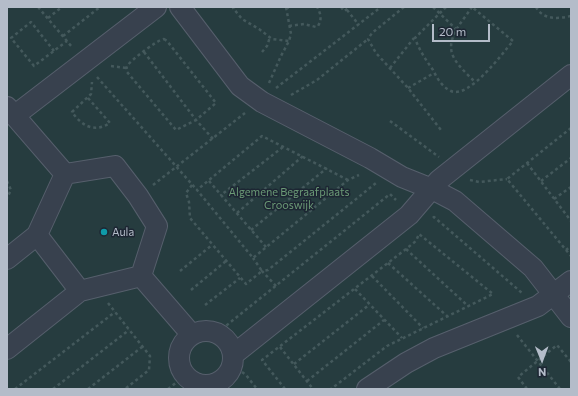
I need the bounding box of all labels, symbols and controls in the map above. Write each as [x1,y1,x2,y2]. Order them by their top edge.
scale bar [434,16,492,42]
text: 20 m [439,24,466,38]
park label: Algemene Begraafplaats Crooswijk [229,185,349,211]
place label: Aula [112,225,134,239]
marker: Aula [99,227,109,237]
north arrow [522,340,562,380]
text: N [538,366,546,379]

